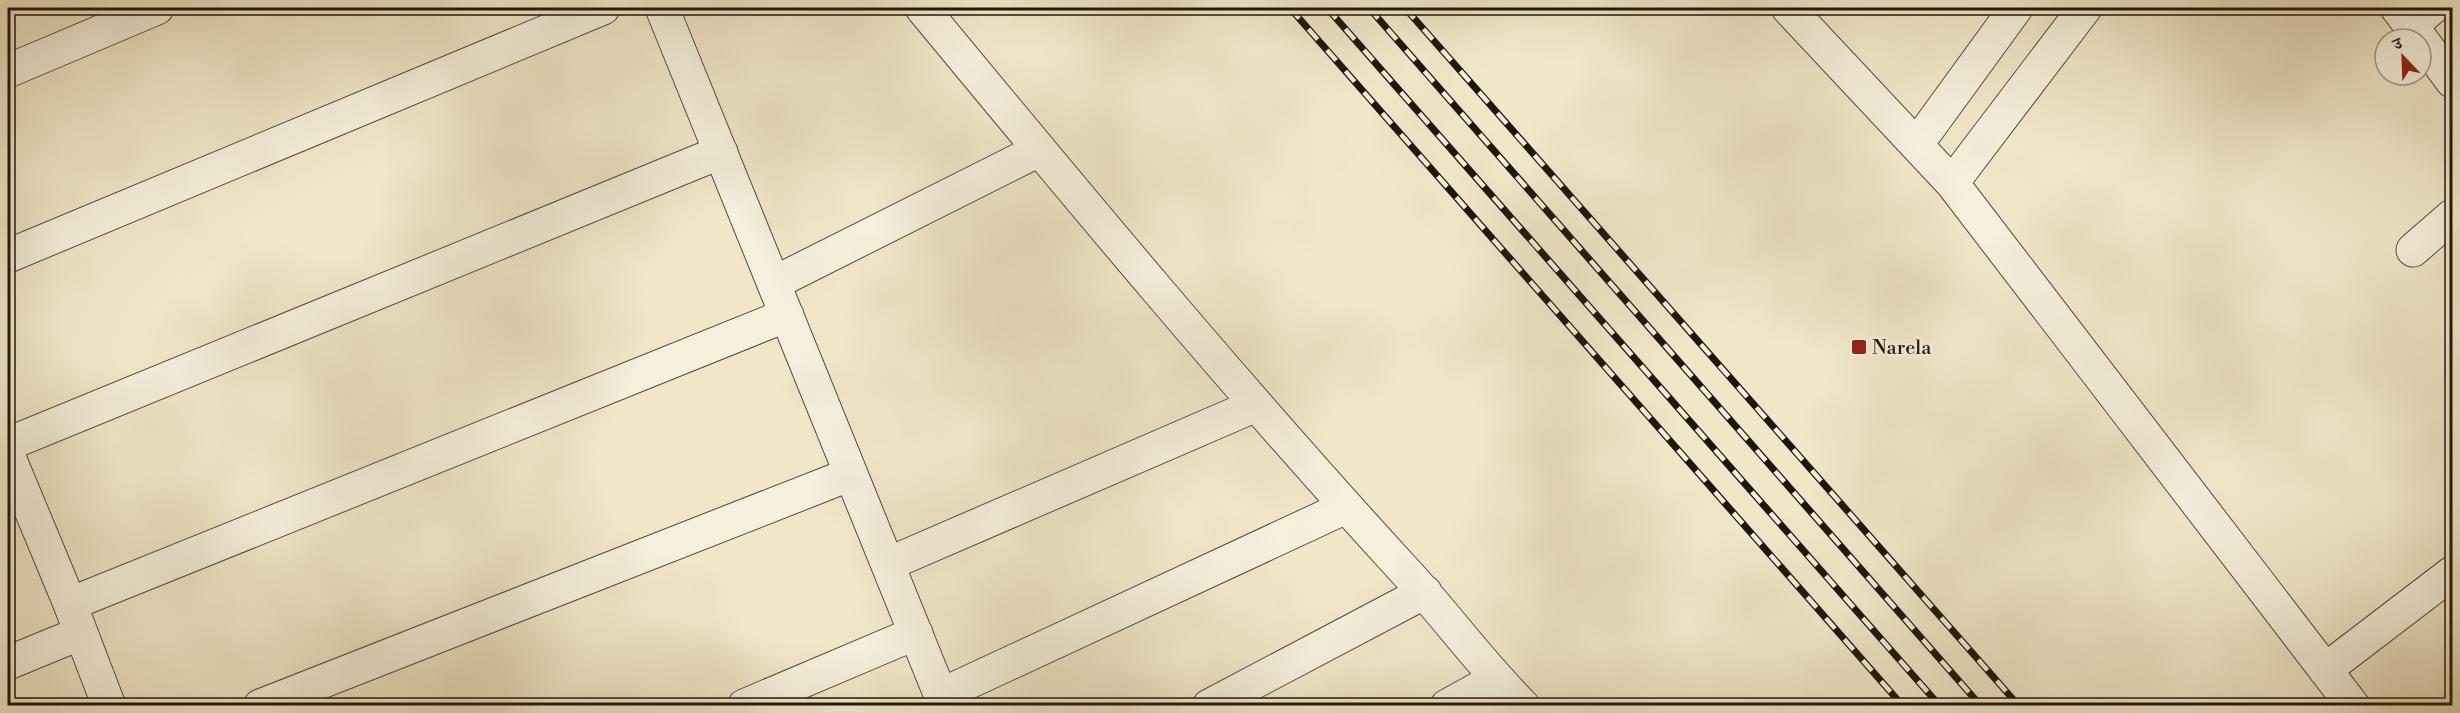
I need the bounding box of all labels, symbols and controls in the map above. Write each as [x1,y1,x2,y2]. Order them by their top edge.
north arrow [2373,27,2433,87]
text: उ [2389,33,2407,55]
place label: Narela [1872,336,1932,361]
marker: Narela [1850,338,1868,356]

